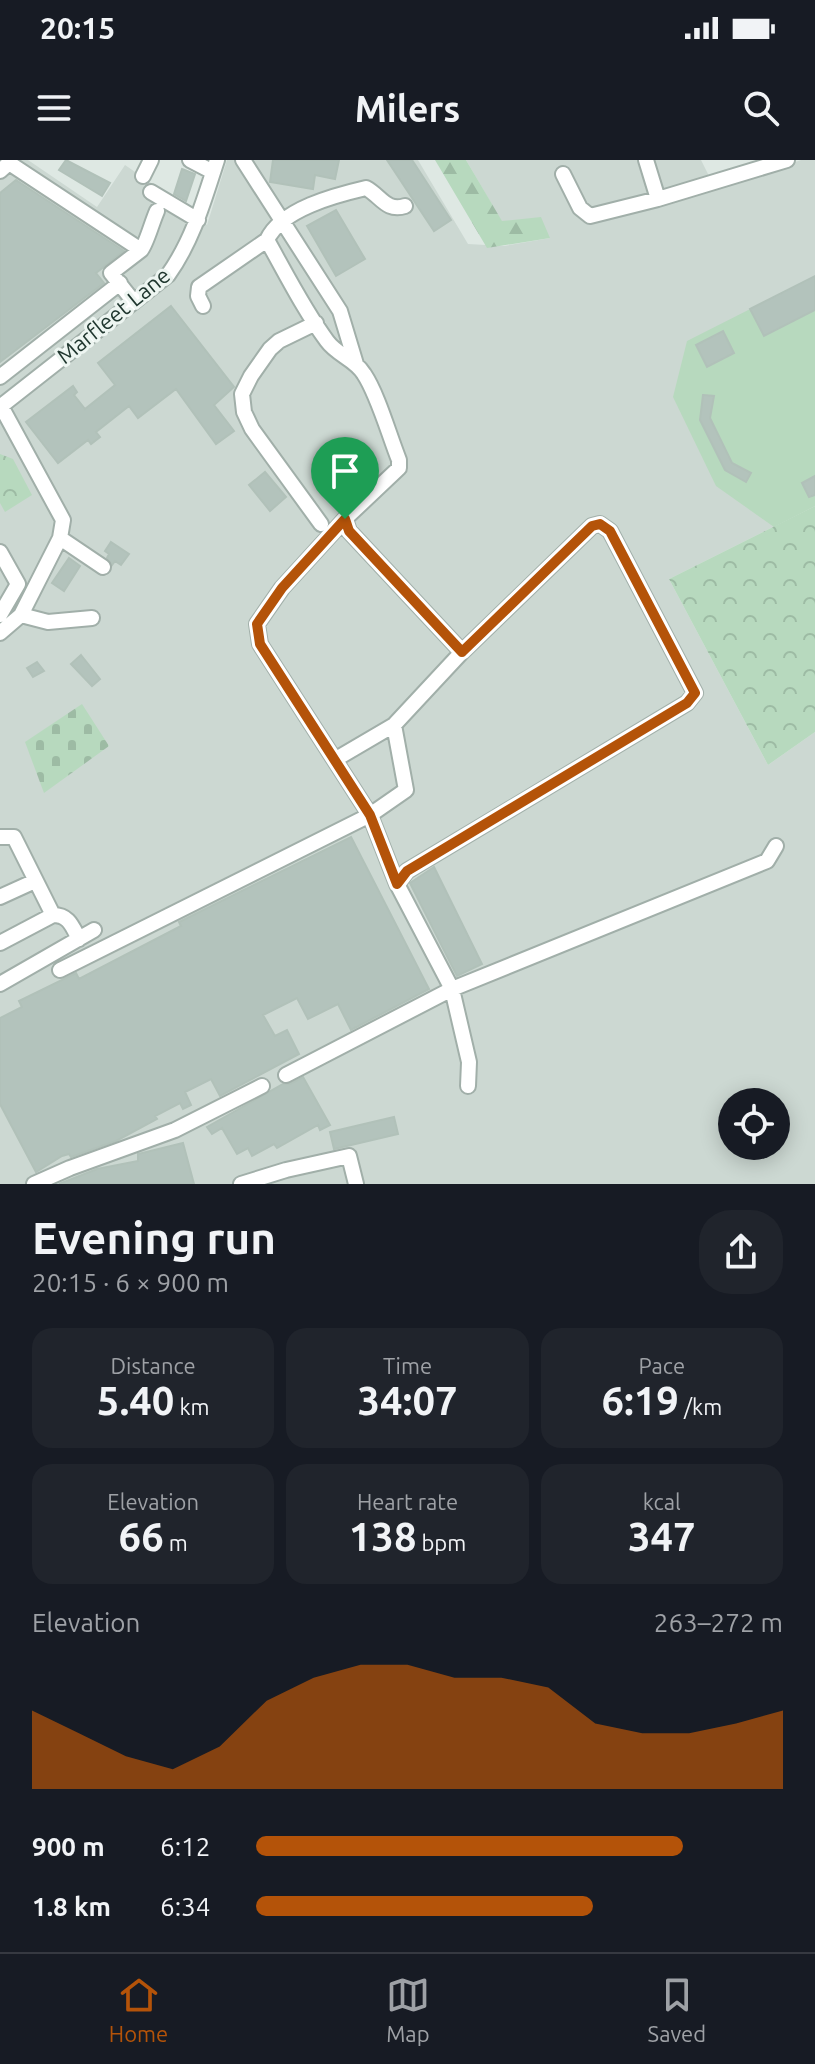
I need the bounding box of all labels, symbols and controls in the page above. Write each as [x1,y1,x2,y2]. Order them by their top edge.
text: 20:15 [40,11,115,45]
icon: menu [32,86,76,130]
icon: search [739,86,783,130]
text: Milers [355,88,460,129]
street label: Marfleet Lane [51,262,175,368]
pin [311,437,379,519]
icon: arrive [323,449,367,493]
map controls [718,1088,790,1160]
button: locate [718,1088,790,1160]
button: share [699,1210,783,1294]
text: Evening run [32,1213,276,1262]
text: 20:15 · 6 × 900 m [32,1268,229,1297]
text: Distance [111,1353,196,1378]
text: Time [383,1353,432,1378]
text: Pace [639,1353,685,1378]
text: 5.40 [97,1378,174,1423]
text: 34:07 [357,1378,458,1423]
text: 6:19 [601,1378,679,1423]
text: km [174,1394,210,1419]
text: /km [679,1394,722,1419]
text: Elevation [107,1489,199,1514]
text: Heart rate [357,1489,458,1514]
text: kcal [643,1489,681,1514]
text: 66 [119,1514,164,1559]
text: 138 [349,1514,416,1559]
text: 347 [628,1514,696,1559]
text: m [164,1530,188,1555]
text: bpm [416,1530,466,1555]
text: Elevation [32,1608,140,1637]
text: 263–272 m [654,1608,783,1637]
text: 900 m [32,1832,105,1861]
text: 6:12 [160,1832,210,1861]
text: 1.8 km [32,1892,111,1921]
text: 6:34 [160,1892,210,1921]
tab: Home [109,1973,168,2046]
tab: Map [386,1973,430,2046]
tab: Saved [648,1973,706,2046]

